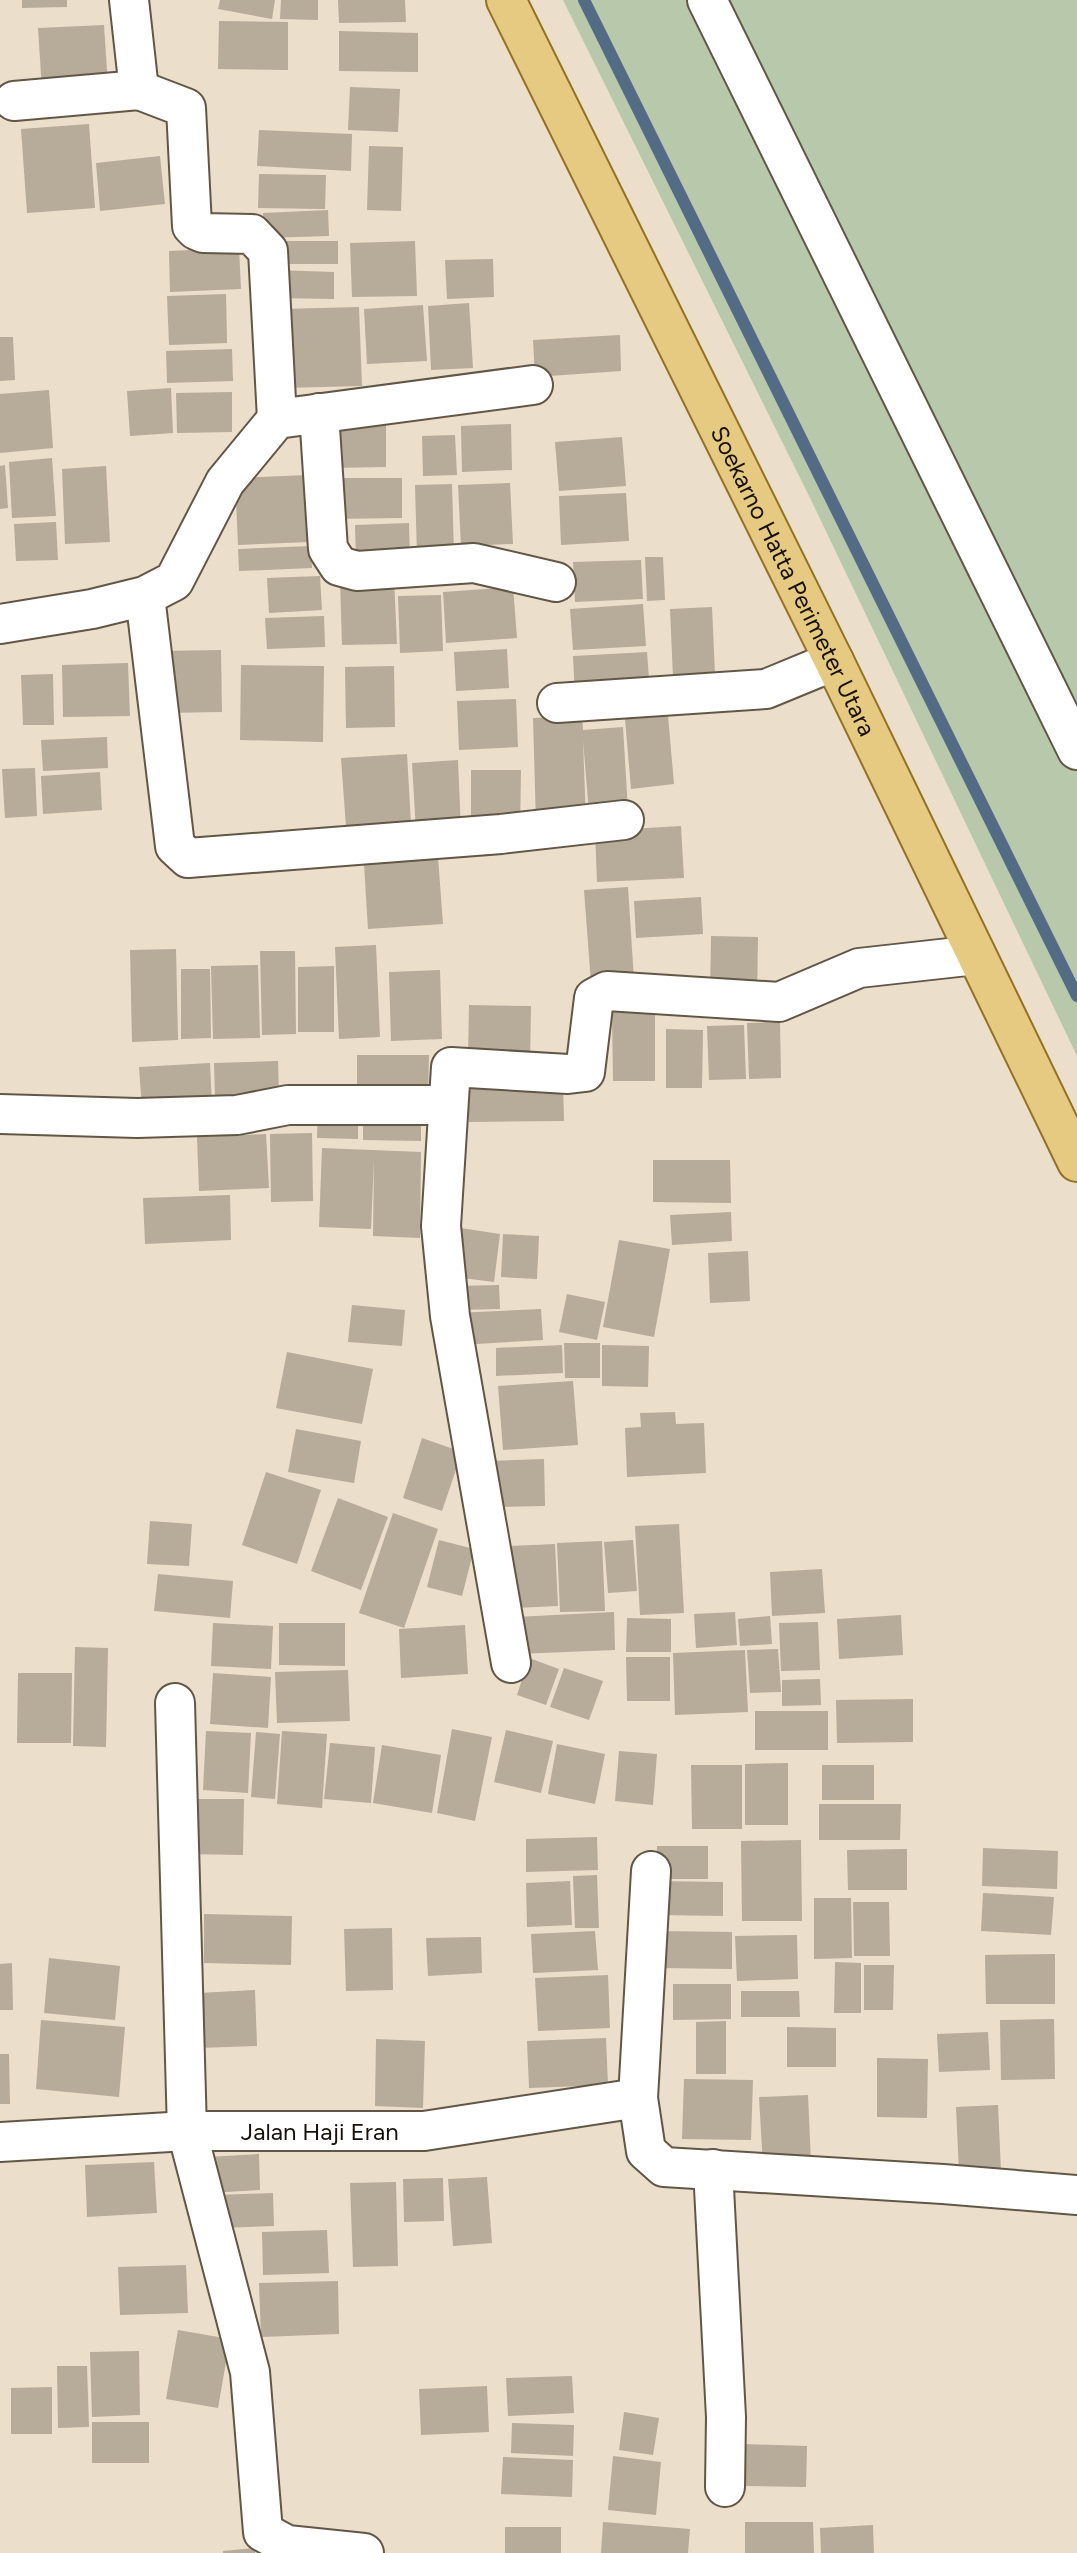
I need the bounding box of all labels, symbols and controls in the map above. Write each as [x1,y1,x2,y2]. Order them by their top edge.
street label: Soekarno Hatta Perimeter Utara [705,421,882,740]
street label: Jalan Haji Eran [241,2117,399,2146]

